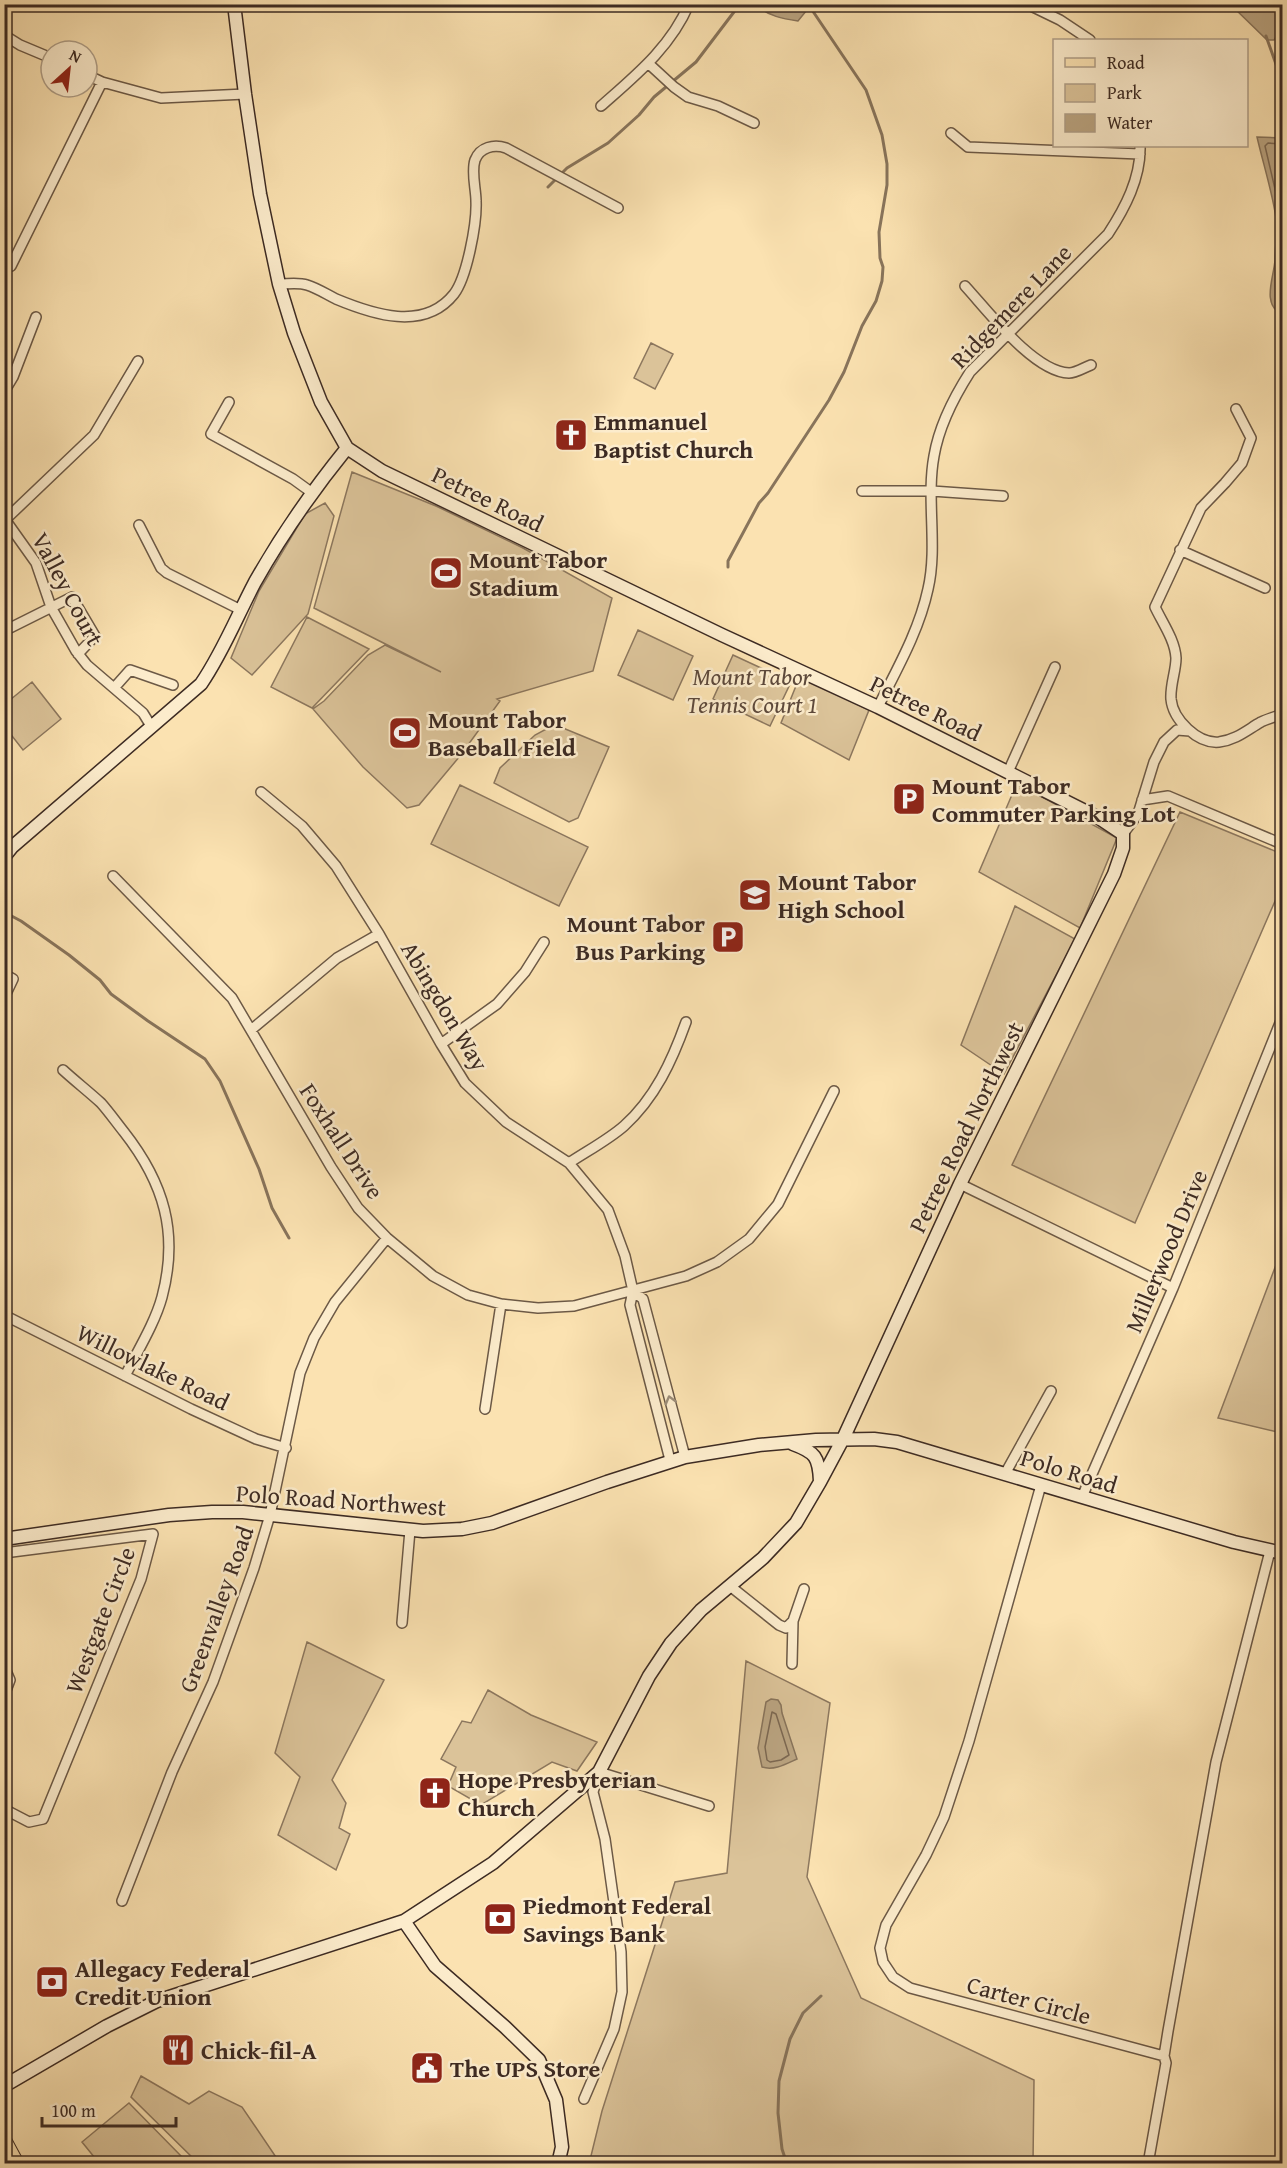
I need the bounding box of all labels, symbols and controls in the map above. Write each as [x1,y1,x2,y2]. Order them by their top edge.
north arrow [39,39,99,99]
legend [1053,39,1248,147]
text: N [66,43,86,69]
text: Road [1107,49,1145,76]
text: Park [1107,79,1143,106]
text: Water [1107,109,1153,136]
street label: Ridgemere Lane [942,236,1080,376]
place label: Emmanuel Baptist Church [594,404,753,467]
church icon: Emmanuel Baptist Church [553,417,589,453]
street label: Petree Road [426,457,550,541]
street label: Valley Court [23,526,113,653]
place label: Mount Tabor Stadium [469,542,607,605]
sports icon: Mount Tabor Stadium [428,555,464,591]
park label: Mount Tabor Tennis Court 1 [686,659,818,722]
street label: Petree Road [864,666,988,750]
place label: Mount Tabor Baseball Field [428,702,576,765]
sports icon: Mount Tabor Baseball Field [387,715,423,751]
place label: Mount Tabor Commuter Parking Lot [932,768,1175,831]
parking icon: Mount Tabor Commuter Parking Lot [891,781,927,817]
place label: Mount Tabor High School [778,864,916,927]
school or university icon: Mount Tabor High School [737,877,773,913]
place label: Mount Tabor Bus Parking [567,906,705,969]
parking icon: Mount Tabor Bus Parking [710,919,746,955]
street label: Abingdon Way [392,935,498,1077]
street label: Petree Road Northwest [900,1015,1033,1239]
street label: Foxhall Drive [291,1076,393,1206]
street label: Millerwood Drive [1116,1164,1216,1338]
street label: Willowlake Road [71,1315,235,1419]
one-way arrow [665,1395,677,1406]
street label: Polo Road [1016,1440,1122,1502]
street label: Polo Road Northwest [235,1475,448,1525]
street label: Greenvalley Road [170,1521,262,1697]
street label: Westgate Circle [56,1542,144,1698]
place label: Hope Presbyterian Church [458,1762,656,1825]
church icon: Hope Presbyterian Church [417,1775,453,1811]
place label: Piedmont Federal Savings Bank [523,1888,712,1951]
bank icon: Piedmont Federal Savings Bank [482,1901,518,1937]
place label: Allegacy Federal Credit Union [75,1951,251,2014]
bank icon: Allegacy Federal Credit Union [34,1964,70,2000]
street label: Carter Circle [963,1967,1095,2033]
restaurant icon: Chick-fil-A [160,2032,196,2068]
place label: Chick-fil-A [201,2033,317,2068]
public building icon: The UPS Store [409,2050,445,2086]
place label: The UPS Store [450,2051,601,2086]
scale bar [42,2090,176,2128]
text: 100 m [51,2097,96,2124]

